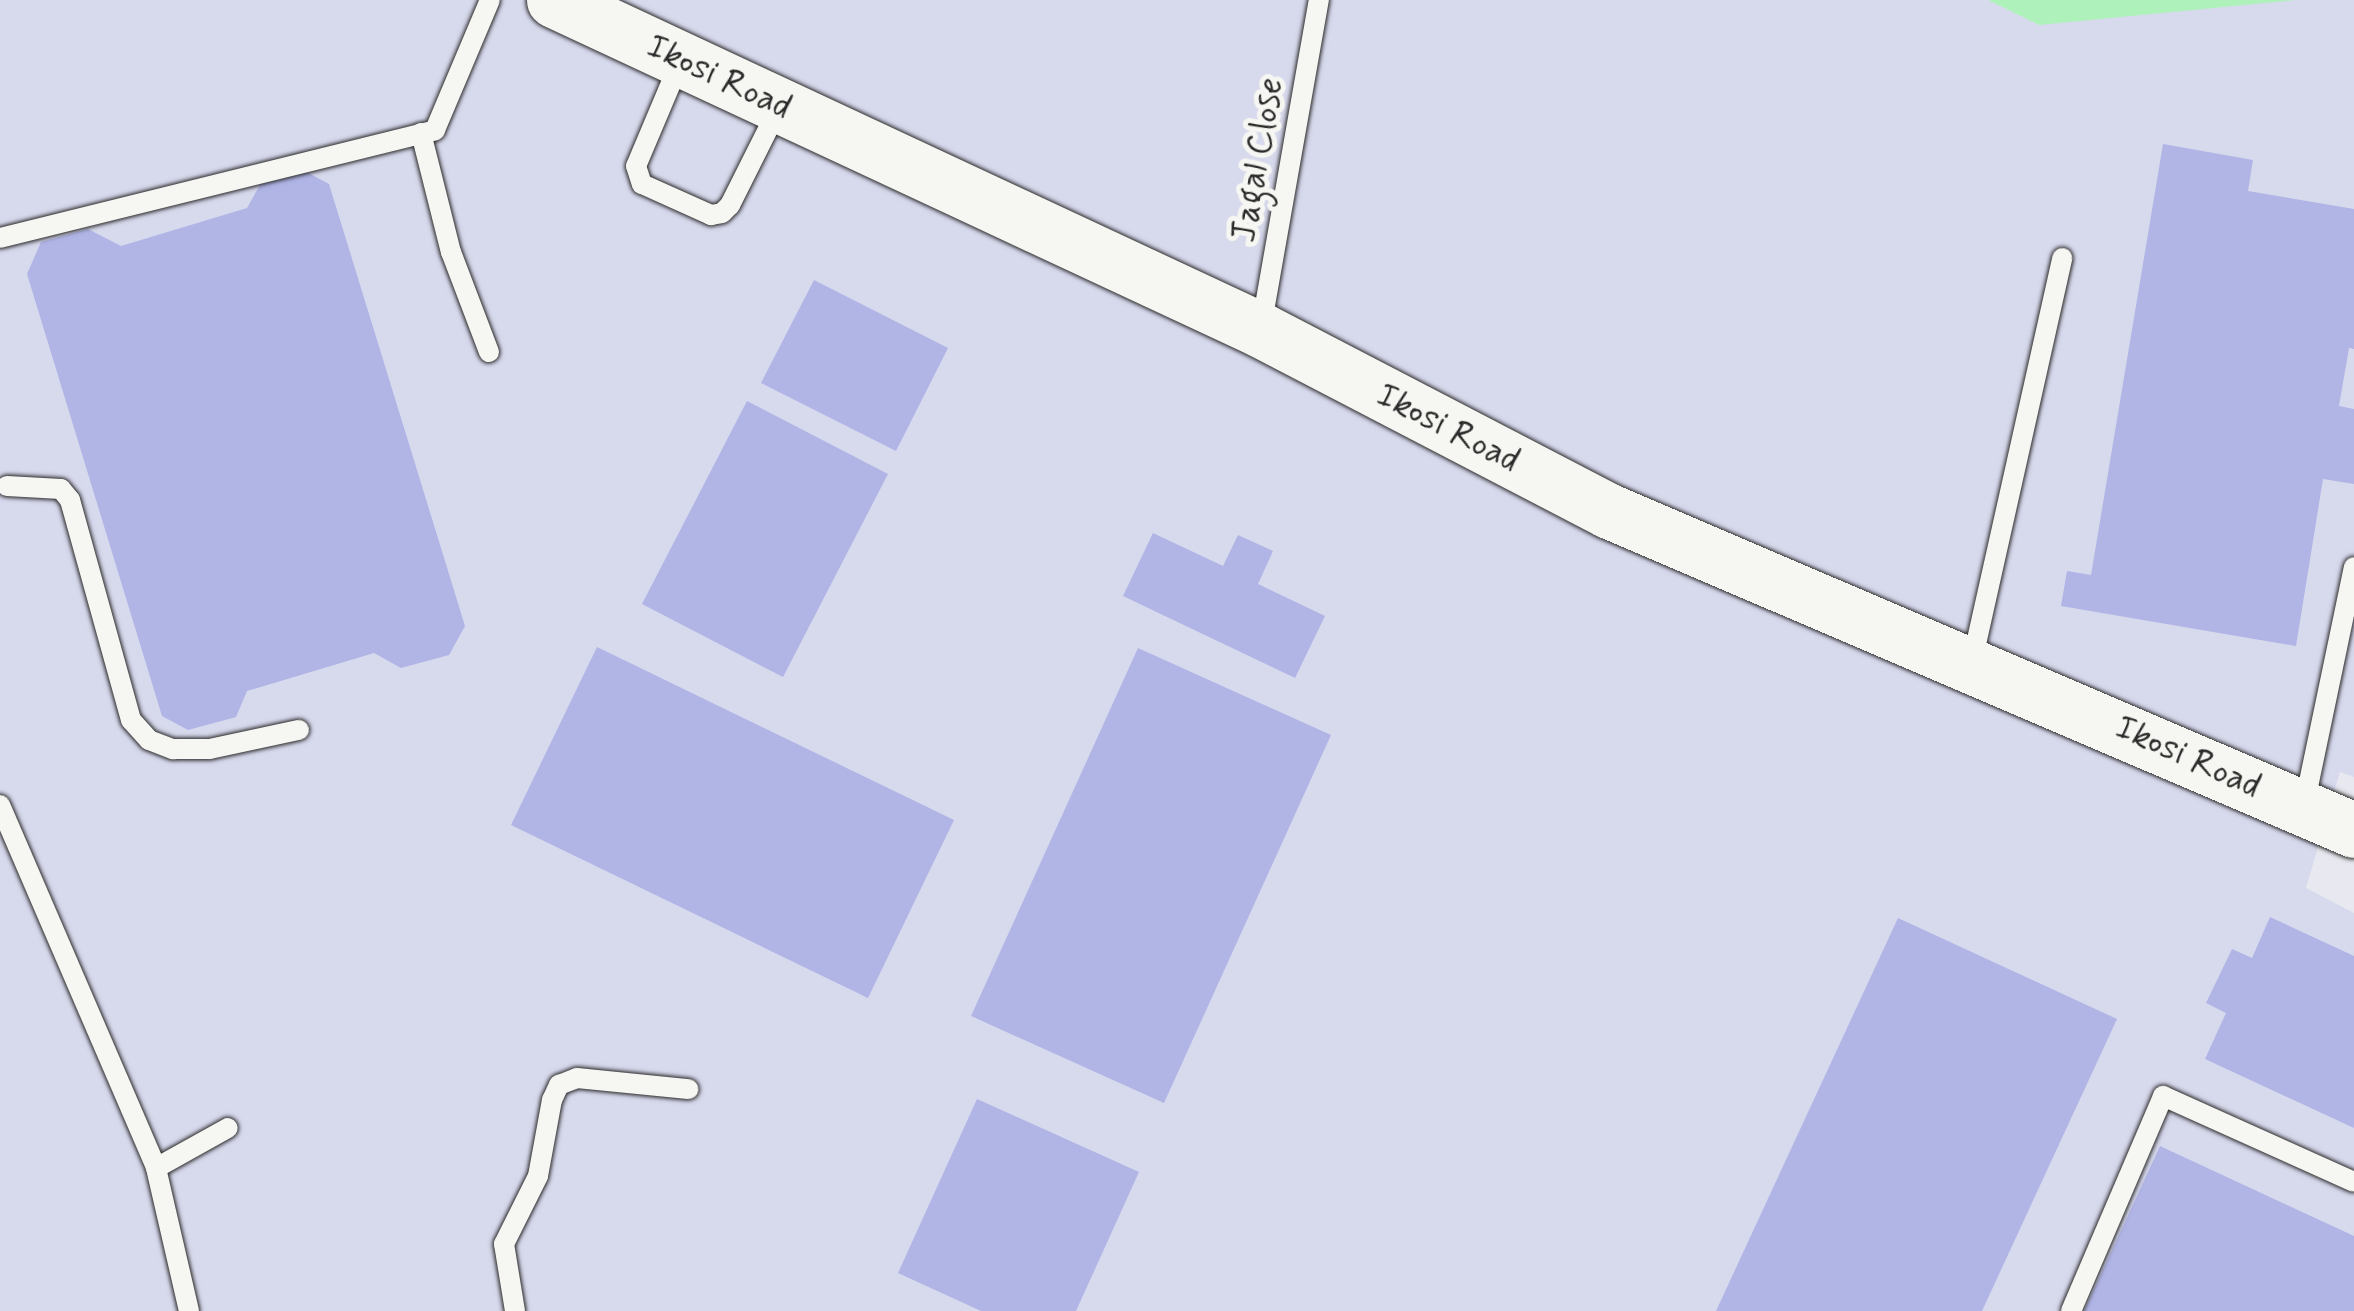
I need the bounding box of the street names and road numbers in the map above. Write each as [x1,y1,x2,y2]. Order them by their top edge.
street label: Ikosi Road [641,26,797,128]
street label: Jagal Close [1223,75,1293,245]
street label: Ikosi Road [1370,375,1526,481]
street label: Ikosi Road [2110,707,2266,807]

